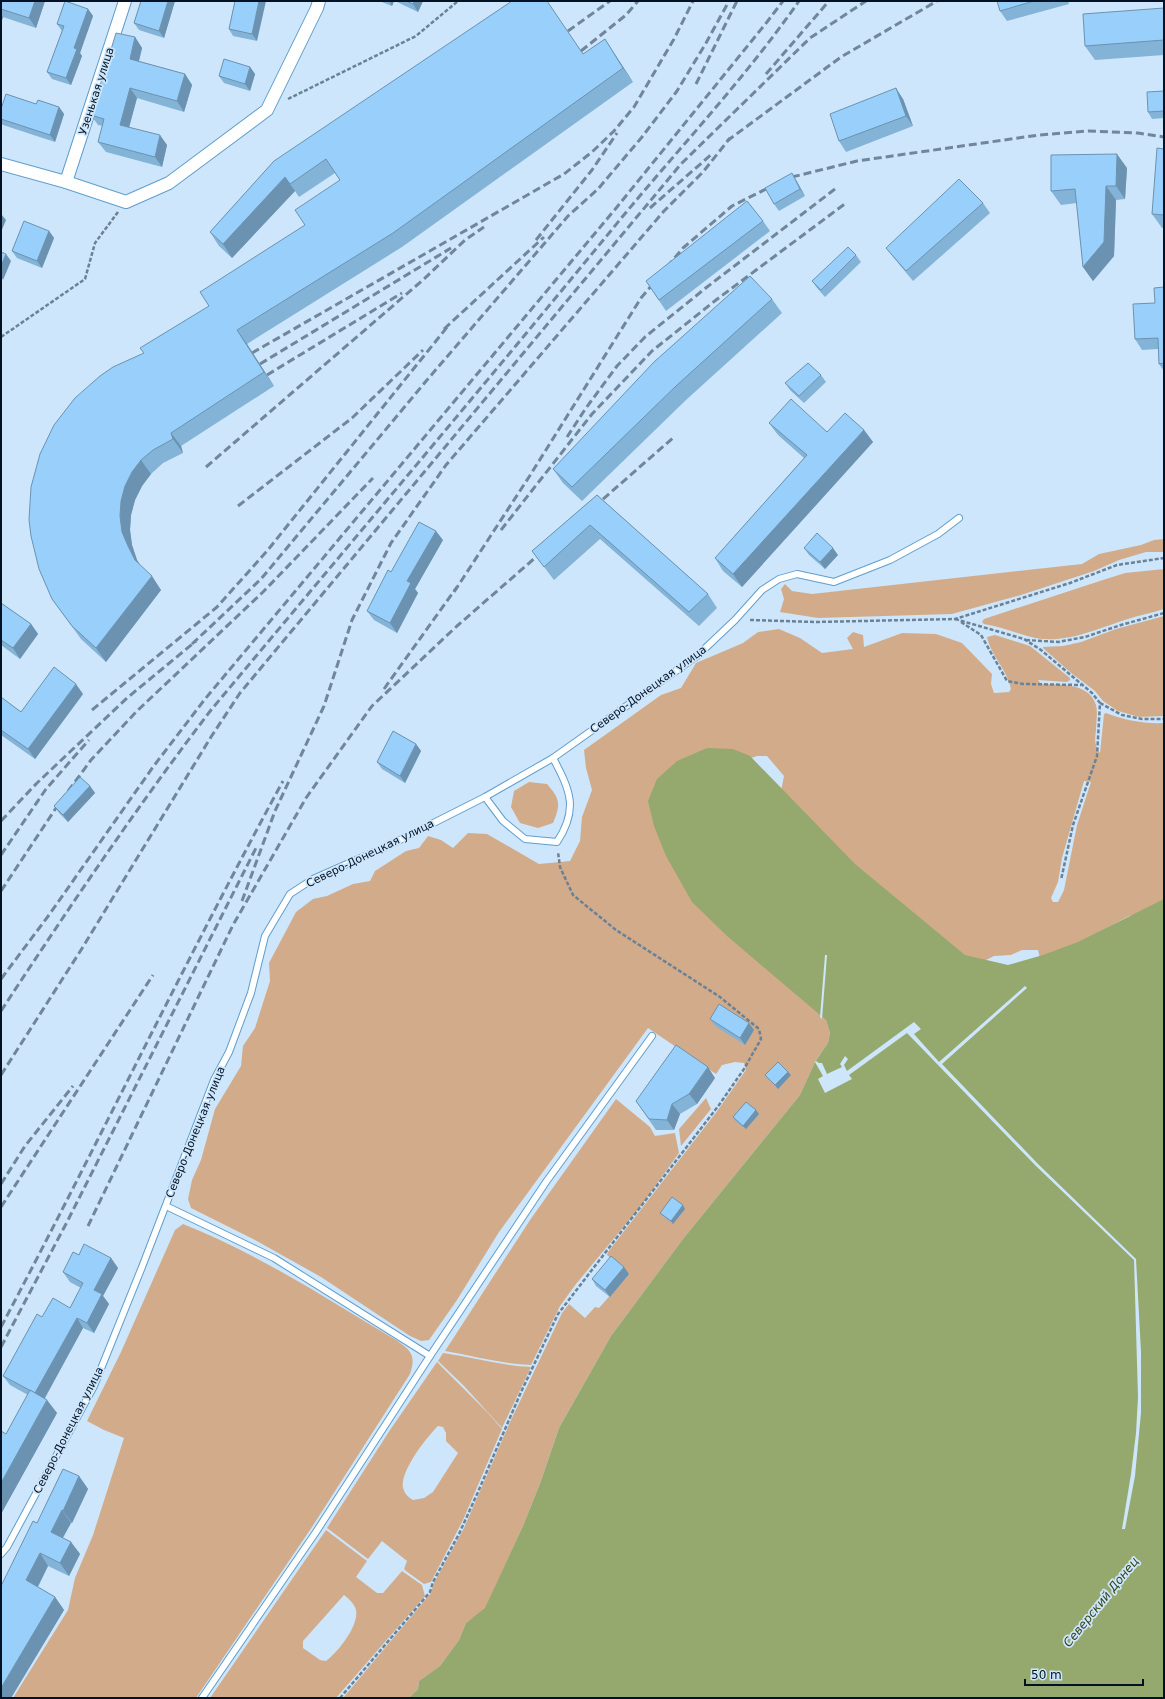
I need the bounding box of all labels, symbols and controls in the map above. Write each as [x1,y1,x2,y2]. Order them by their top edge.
street label: Узенькая улица [76,46,117,137]
street label: Северо-Донецкая улица [588,643,709,736]
street label: Северо-Донецкая улица [304,817,436,890]
street label: Северо-Донецкая улица [163,1065,228,1200]
street label: Северо-Донецкая улица [31,1365,106,1496]
water label: Северский Донец [1061,1554,1141,1650]
scale bar [1025,1661,1143,1687]
text: 50 m [1031,1668,1062,1682]

